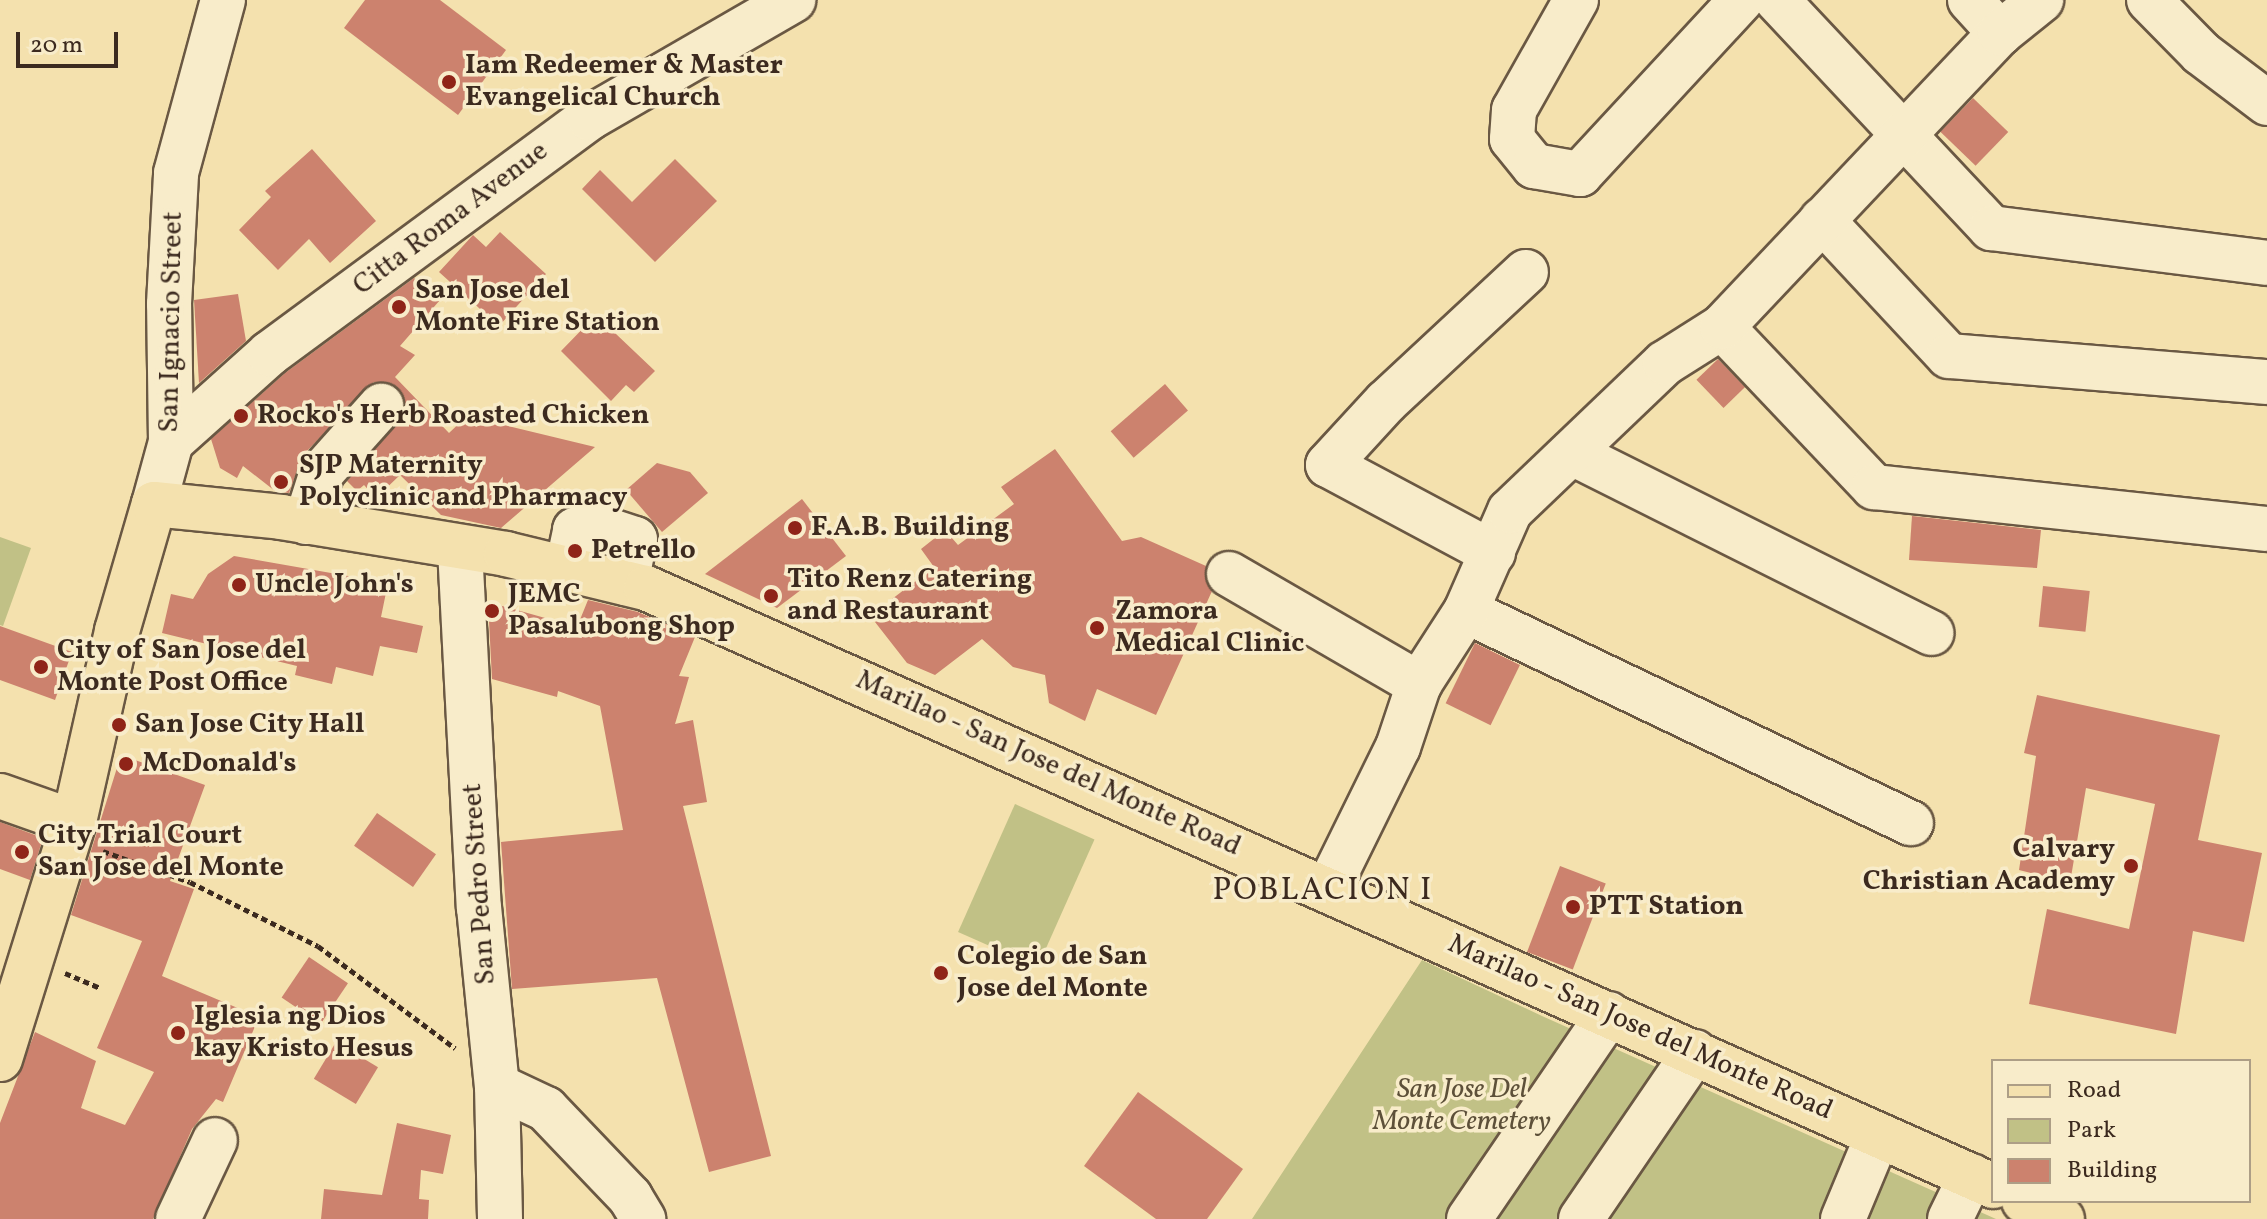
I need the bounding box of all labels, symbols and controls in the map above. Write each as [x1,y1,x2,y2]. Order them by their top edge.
scale bar [20,16,122,66]
text: 20 m [30,29,83,63]
place label: Iam Redeemer & Master Evangelical Church [465,49,783,115]
marker: Iam Redeemer & Master Evangelical Church [440,73,458,91]
street label: Citta Roma Avenue [347,135,555,303]
street label: San Ignacio Street [153,211,191,433]
place label: San Jose del Monte Fire Station [415,274,660,340]
marker: San Jose del Monte Fire Station [390,298,408,316]
place label: Rocko's Herb Roasted Chicken [257,399,649,433]
marker: Rocko's Herb Roasted Chicken [232,407,250,425]
place label: SJP Maternity Polyclinic and Pharmacy [299,449,627,515]
marker: SJP Maternity Polyclinic and Pharmacy [270,471,292,493]
place label: F.A.B. Building [811,511,1009,545]
marker: F.A.B. Building [786,519,804,537]
place label: Petrello [591,534,696,568]
marker: Petrello [566,542,584,560]
place label: Tito Renz Catering and Restaurant [787,563,1032,629]
place label: Uncle John's [255,568,414,602]
marker: Uncle John's [230,576,248,594]
place label: JEMC Pasalubong Shop [508,578,735,644]
marker: Tito Renz Catering and Restaurant [762,587,780,605]
place label: Zamora Medical Clinic [1115,595,1304,661]
marker: JEMC Pasalubong Shop [483,602,501,620]
marker: Zamora Medical Clinic [1086,617,1108,639]
place label: City of San Jose del Monte Post Office [57,634,304,700]
marker: City of San Jose del Monte Post Office [32,658,50,676]
street label: Marilao - San Jose del Monte Road [850,663,1246,865]
place label: San Jose City Hall [135,708,365,742]
marker: San Jose City Hall [110,716,128,734]
place label: McDonald's [142,747,296,781]
marker: McDonald's [117,755,135,773]
street label: San Pedro Street [456,782,504,986]
place label: City Trial Court San Jose del Monte [38,819,284,885]
place label: Calvary Christian Academy [1863,833,2115,899]
marker: City Trial Court San Jose del Monte [13,843,31,861]
marker: Calvary Christian Academy [2122,857,2140,875]
district label: POBLACION I [1213,872,1433,910]
place label: PTT Station [1589,890,1745,924]
marker: PTT Station [1564,898,1582,916]
street label: Marilao - San Jose del Monte Road [1442,927,1838,1129]
place label: Colegio de San Jose del Monte [957,940,1148,1006]
marker: Colegio de San Jose del Monte [932,964,950,982]
place label: Iglesia ng Dios kay Kristo Hesus [194,1000,414,1066]
marker: Iglesia ng Dios kay Kristo Hesus [169,1024,187,1042]
legend [1991,1059,2251,1203]
park label: San Jose Del Monte Cemetery [1373,1073,1551,1139]
text: Road [2067,1074,2121,1108]
text: Park [2067,1114,2116,1148]
text: Building [2067,1154,2157,1188]

